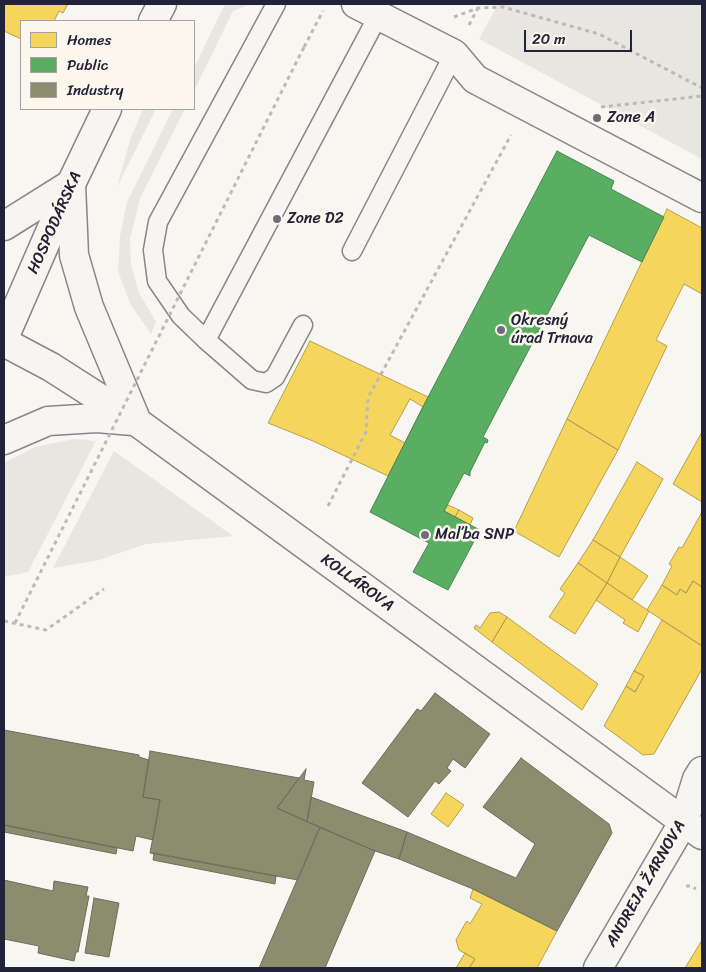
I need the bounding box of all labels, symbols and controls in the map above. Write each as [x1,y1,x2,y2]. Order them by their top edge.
legend [20,20,195,110]
scale bar [526,20,634,52]
text: 20 m [532,26,566,52]
text: Homes [67,27,111,53]
text: Public [67,52,108,78]
text: Industry [67,77,124,103]
place label: Zone A [607,108,655,128]
marker: Zone A [591,112,603,124]
street label: HOSPODÁRSKA [24,169,86,277]
place label: Zone D2 [287,209,344,229]
marker: Zone D2 [271,213,283,225]
place label: Okresný úrad Trnava [511,311,593,349]
marker: Okresný úrad Trnava [495,324,507,336]
place label: Maľba SNP [435,525,514,545]
marker: Maľba SNP [419,529,431,541]
street label: KOLLÁROVA [317,550,397,616]
street label: ANDREJA ŽARNOVA [602,817,690,951]

